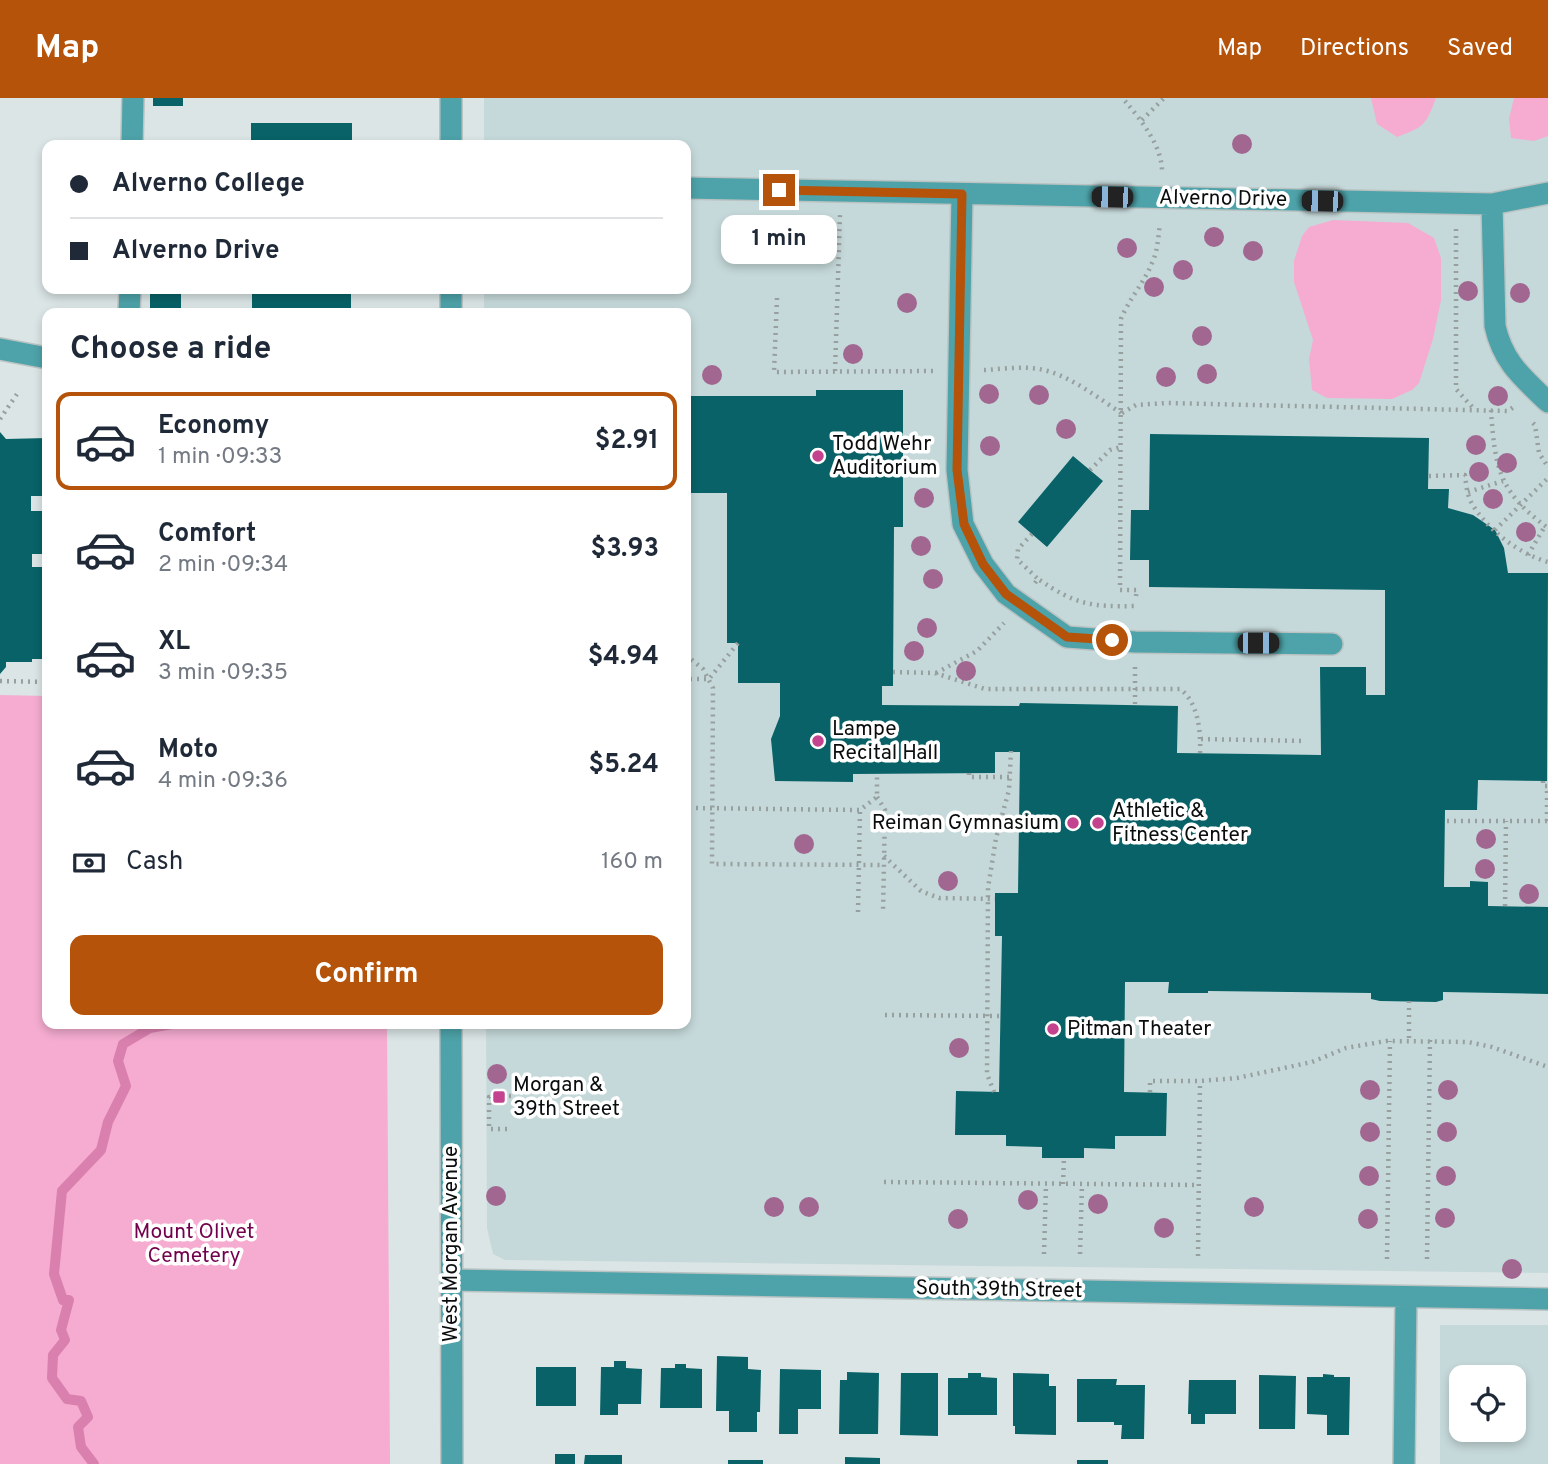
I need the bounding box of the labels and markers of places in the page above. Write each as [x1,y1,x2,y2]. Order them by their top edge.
place label: Todd Wehr Auditorium [832,431,938,482]
marker: Todd Wehr Auditorium [810,448,826,464]
place label: Lampe Recital Hall [832,716,938,767]
marker: Lampe Recital Hall [810,733,826,749]
place label: Athletic & Fitness Center [1112,798,1248,849]
place label: Reiman Gymnasium [872,810,1059,837]
marker: Reiman Gymnasium [1065,815,1081,831]
marker: Athletic & Fitness Center [1090,815,1106,831]
place label: Pitman Theater [1067,1016,1212,1043]
marker: Pitman Theater [1045,1021,1061,1037]
place label: Morgan & 39th Street [513,1072,620,1123]
marker: Morgan & 39th Street [491,1089,507,1105]

